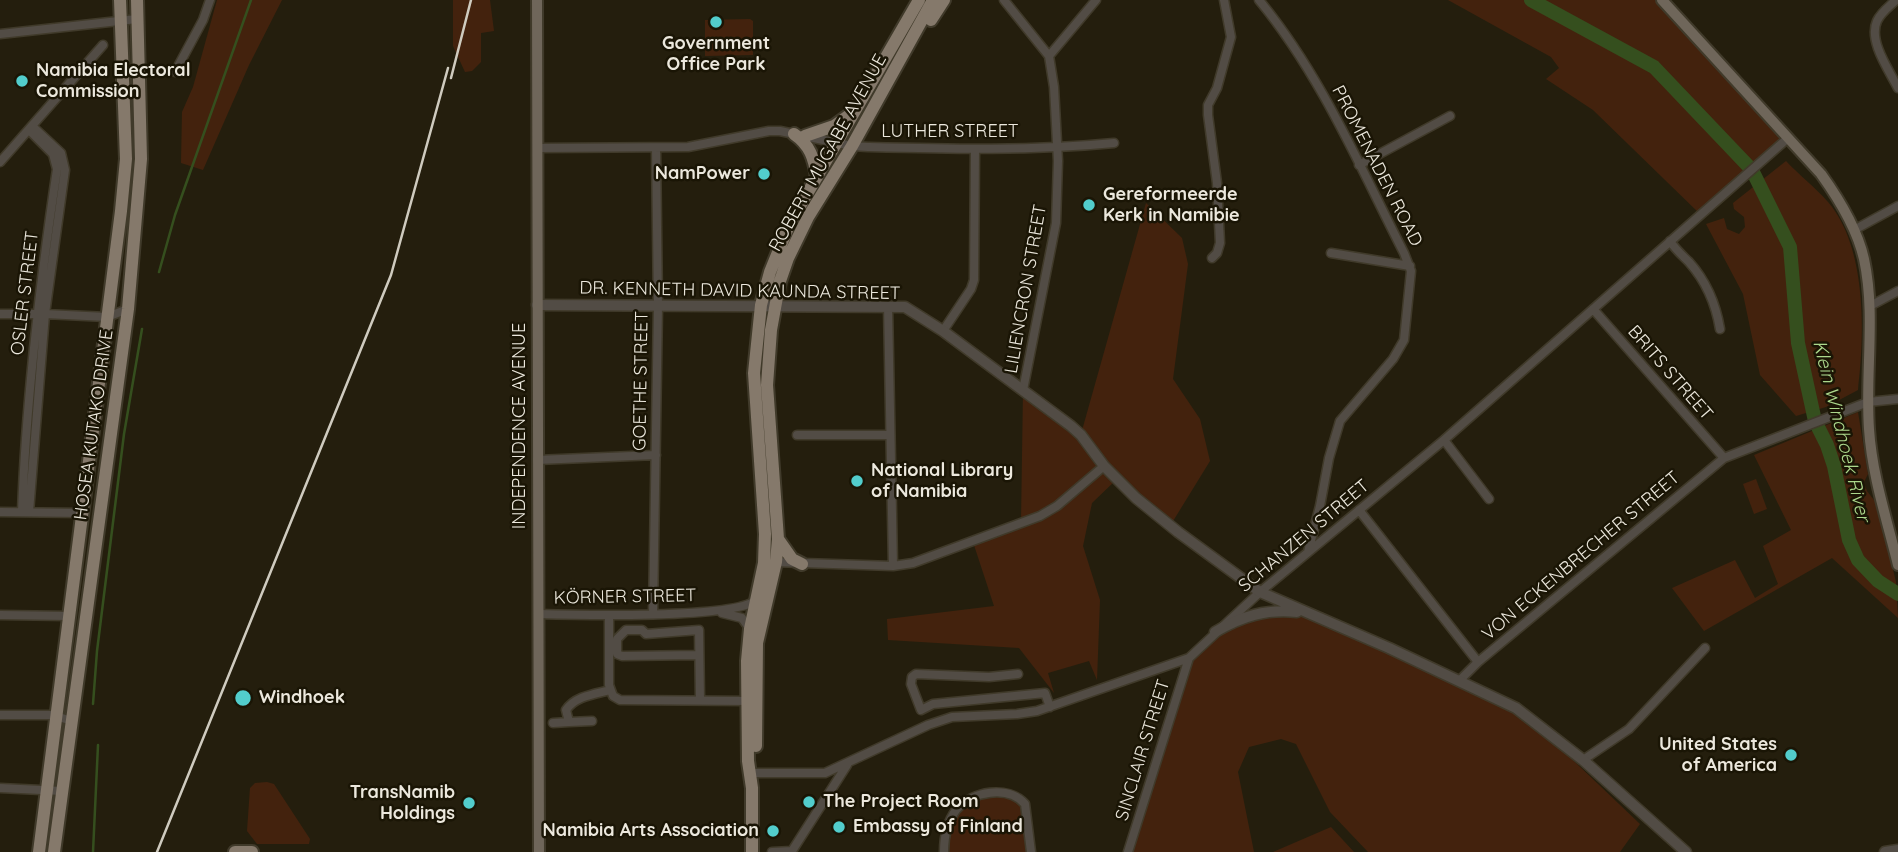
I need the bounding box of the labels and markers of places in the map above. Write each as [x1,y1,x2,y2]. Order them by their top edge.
marker: Government Office Park [708,14,724,30]
place label: Government Office Park [662,33,770,76]
place label: Namibia Electoral Commission [36,60,190,102]
marker: Namibia Electoral Commission [14,73,30,89]
place label: NamPower [655,163,750,185]
marker: NamPower [756,166,772,182]
place label: Gereformeerde Kerk in Namibie [1103,184,1240,227]
marker: Gereformeerde Kerk in Namibie [1081,197,1097,213]
place label: National Library of Namibia [871,460,1013,503]
marker: National Library of Namibia [849,473,865,489]
place label: Windhoek [259,687,345,709]
marker: Windhoek [233,688,253,708]
place label: United States of America [1659,734,1777,776]
marker: United States of America [1783,747,1799,763]
place label: TransNamib Holdings [350,782,455,824]
place label: The Project Room [823,791,979,813]
marker: The Project Room [801,794,817,810]
marker: TransNamib Holdings [461,795,477,811]
place label: Embassy of Finland [853,816,1023,838]
marker: Embassy of Finland [831,819,847,835]
place label: Namibia Arts Association [542,820,759,842]
marker: Namibia Arts Association [765,823,781,839]

